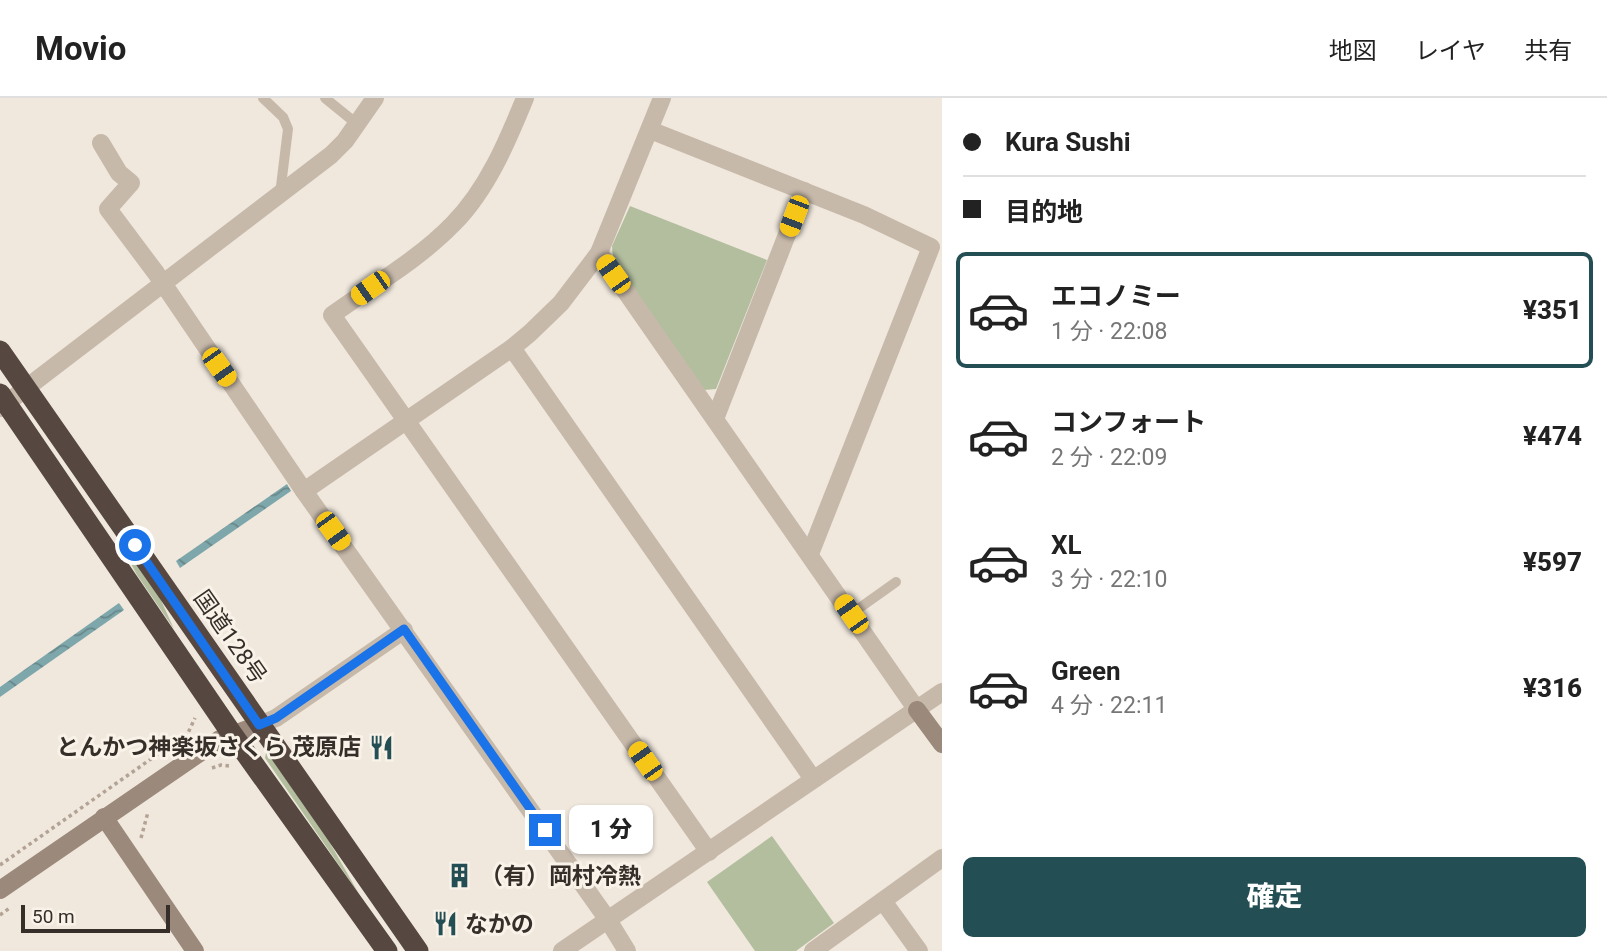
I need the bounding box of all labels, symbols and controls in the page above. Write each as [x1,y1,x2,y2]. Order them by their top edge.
text: Movio [35,29,126,68]
text: 地図 [1329,37,1377,65]
text: レイヤ [1415,37,1486,65]
text: 共有 [1524,37,1572,65]
text: Kura Sushi [1005,127,1131,157]
car [777,193,812,239]
text: 目的地 [1005,197,1083,227]
car [593,251,634,297]
car [347,267,394,309]
icon: car [967,279,1030,342]
text: エコノミー [1051,281,1181,311]
text: ¥351 [1523,295,1582,325]
text: 1 分 · 22:08 [1051,318,1167,345]
car [199,344,240,390]
icon: car [967,405,1030,468]
text: コンフォート [1051,407,1206,437]
text: ¥474 [1523,421,1582,451]
text: 2 分 · 22:09 [1051,444,1167,471]
car [313,508,354,554]
route start [119,529,151,561]
text: XL [1051,530,1082,560]
icon: car [967,531,1030,594]
text: ¥597 [1523,547,1582,577]
text: 3 分 · 22:10 [1051,566,1167,593]
street label: 国道128号 [188,585,272,689]
car [831,591,872,637]
text: Green [1051,656,1121,686]
icon: car [967,657,1030,720]
text: ¥316 [1523,673,1582,703]
text: 4 分 · 22:11 [1051,692,1167,719]
restaurant icon: とんかつ神楽坂さくら 茂原店 [367,733,395,761]
place label: とんかつ神楽坂さくら 茂原店 [56,734,361,761]
car [625,738,666,784]
callout: 1 分 [570,806,654,854]
route end [529,814,561,846]
text: 1 分 [590,816,632,843]
button: 確定 [963,857,1586,937]
building icon: （有）岡村冷熱 [446,862,474,890]
place label: （有）岡村冷熱 [480,863,641,890]
scale bar [21,902,170,934]
text: 50 m [32,905,75,928]
restaurant icon: なかの [431,910,459,938]
place label: なかの [465,911,534,938]

